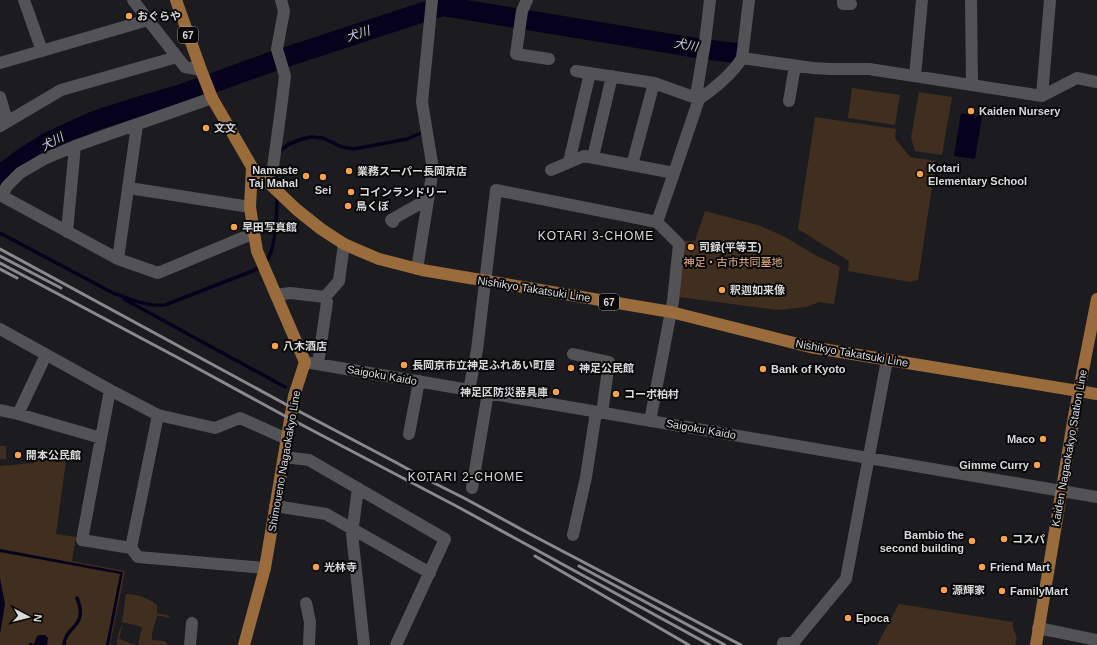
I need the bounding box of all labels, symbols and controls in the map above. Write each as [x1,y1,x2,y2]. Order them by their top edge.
place label: おぐらや [137,10,181,22]
marker: おぐらや [124,11,134,21]
water label: 犬川 [344,23,373,44]
road number: 67 [178,27,198,43]
water label: 犬川 [673,36,701,54]
place label: Kaiden Nursery [979,105,1061,117]
marker: Kaiden Nursery [966,106,976,116]
place label: 文文 [214,122,236,134]
marker: 文文 [201,123,211,133]
water label: 犬川 [38,129,68,154]
place label: Kotari Elementary School [928,162,1027,187]
place label: Namaste Taj Mahal [249,164,298,189]
place label: 業務スーパー長岡京店 [357,165,467,177]
marker: 業務スーパー長岡京店 [344,166,354,176]
marker: Kotari Elementary School [915,169,925,179]
marker: Namaste Taj Mahal [301,171,311,181]
marker: Sei [318,172,328,182]
place label: Sei [315,184,331,196]
place label: コインランドリー [359,186,447,198]
marker: コインランドリー [346,187,356,197]
place label: 鳥くぼ [356,200,389,212]
marker: 鳥くぼ [343,201,353,211]
place label: 早田写真館 [242,221,297,233]
marker: 早田写真館 [229,222,239,232]
district label: KOTARI 3-CHOME [538,229,654,243]
place label: 司録(平等王) [699,241,762,253]
marker: 司録(平等王) [686,242,696,252]
park label: 神足・古市共同墓地 [684,256,783,268]
street label: Nishikyo Takatsuki Line [477,274,591,304]
place label: 釈迦如来像 [730,284,785,296]
marker: 釈迦如来像 [717,285,727,295]
road number: 67 [599,294,619,310]
street label: Nishikyo Takatsuki Line [795,337,909,369]
place label: 八木酒店 [283,340,327,352]
marker: 八木酒店 [270,341,280,351]
place label: 長岡京市立神足ふれあい町屋 [412,359,555,371]
marker: 長岡京市立神足ふれあい町屋 [399,360,409,370]
place label: 神足公民館 [579,362,634,374]
street label: Saigoku Kaido [346,363,418,387]
marker: 神足公民館 [566,363,576,373]
place label: Bank of Kyoto [771,363,846,375]
marker: Bank of Kyoto [758,364,768,374]
street label: Kaiden Nagaokakyo Station Line [1049,368,1089,528]
place label: 神足区防災器具庫 [460,386,548,398]
marker: 神足区防災器具庫 [551,387,561,397]
place label: コーポ柏村 [624,388,679,400]
street label: Shimoueno Nagaokakyo Line [266,389,302,533]
marker: コーポ柏村 [611,389,621,399]
street label: Saigoku Kaido [665,417,737,441]
place label: Maco [1007,433,1035,445]
marker: Maco [1038,434,1048,444]
place label: 開本公民館 [26,449,81,461]
marker: 開本公民館 [13,450,23,460]
place label: Gimme Curry [959,459,1030,471]
marker: Gimme Curry [1032,460,1042,470]
district label: KOTARI 2-CHOME [408,470,524,484]
place label: Bambio the second building [880,529,964,554]
place label: コスパ [1012,533,1045,545]
marker: コスパ [999,534,1009,544]
marker: Bambio the second building [967,536,977,546]
place label: 光林寺 [324,561,357,573]
place label: Friend Mart [990,561,1050,573]
marker: 光林寺 [311,562,321,572]
marker: Friend Mart [977,562,987,572]
place label: 源輝家 [952,584,985,596]
marker: 源輝家 [939,585,949,595]
place label: FamilyMart [1010,585,1068,597]
marker: FamilyMart [997,586,1007,596]
north arrow [8,597,48,637]
place label: Epoca [856,612,890,624]
marker: Epoca [843,613,853,623]
text: N [31,614,44,623]

